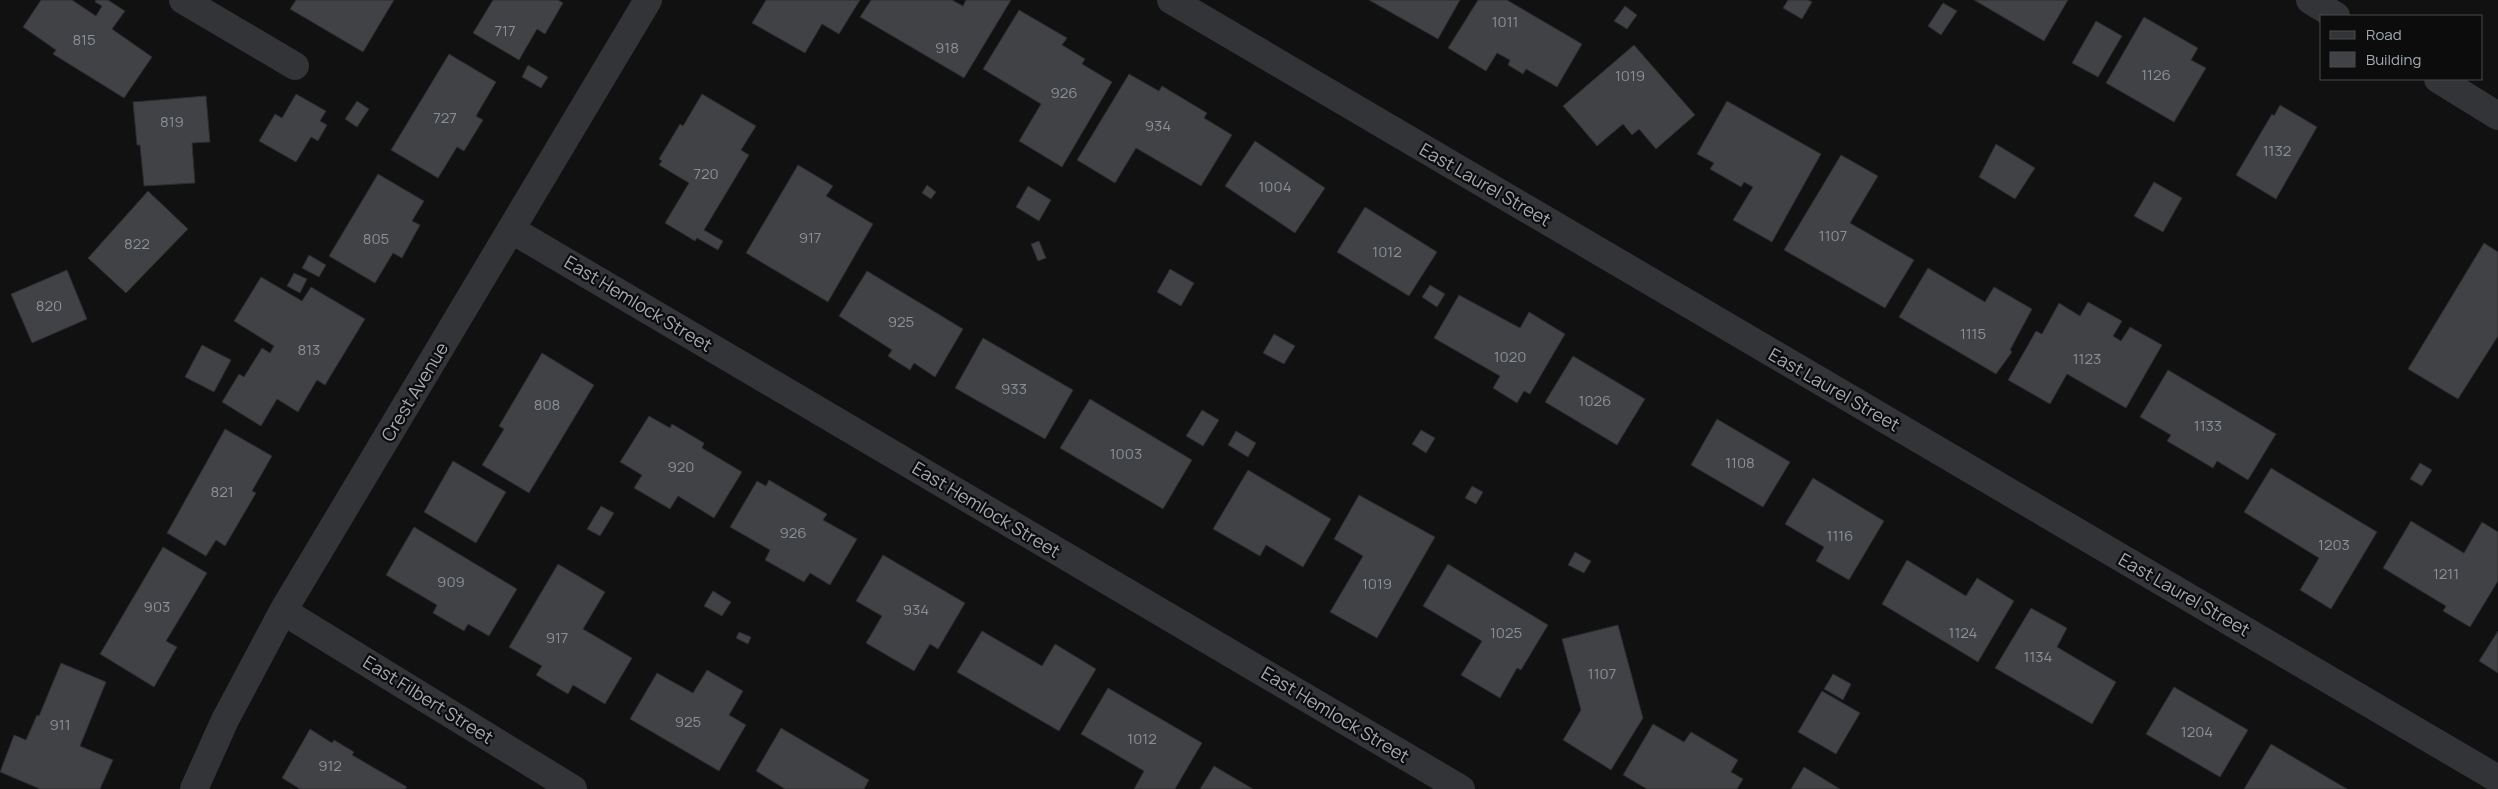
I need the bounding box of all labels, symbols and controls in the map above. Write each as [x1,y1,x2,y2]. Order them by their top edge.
house number: 1011 [1492,11,1518,32]
legend [2320,15,2483,80]
house number: 717 [495,20,515,41]
text: Road [2366,24,2402,45]
house number: 815 [72,29,96,50]
house number: 918 [935,37,959,58]
text: Building [2366,49,2421,70]
house number: 1126 [2141,64,2171,85]
house number: 1019 [1615,65,1645,86]
house number: 926 [1050,82,1078,103]
house number: 727 [433,107,457,128]
house number: 819 [160,111,184,132]
house number: 934 [1145,115,1171,136]
street label: East Laurel Street [1415,137,1556,232]
house number: 1132 [2263,140,2291,161]
house number: 720 [693,163,719,184]
house number: 1004 [1259,176,1292,197]
house number: 1107 [1819,225,1847,246]
house number: 917 [799,227,821,248]
house number: 805 [363,228,389,249]
house number: 822 [124,233,150,254]
house number: 1012 [1372,241,1402,262]
street label: East Hemlock Street [560,249,717,357]
house number: 820 [36,295,62,316]
house number: 925 [888,311,914,332]
house number: 1115 [1960,323,1986,344]
street label: Crest Avenue [375,337,453,445]
house number: 813 [298,339,320,360]
street label: East Laurel Street [1764,342,1905,437]
house number: 1020 [1494,346,1526,367]
house number: 1123 [2073,348,2101,369]
house number: 933 [1001,378,1027,399]
house number: 1026 [1579,390,1611,411]
house number: 808 [534,394,560,415]
house number: 1133 [2194,415,2222,436]
house number: 1003 [1110,443,1142,464]
house number: 1108 [1725,452,1755,473]
street label: East Hemlock Street [908,455,1065,563]
house number: 920 [667,456,695,477]
house number: 821 [210,481,234,502]
house number: 926 [779,522,807,543]
house number: 1116 [1827,525,1853,546]
house number: 1203 [2318,534,2350,555]
street label: East Laurel Street [2114,547,2255,642]
house number: 1211 [2433,563,2459,584]
house number: 909 [437,571,465,592]
house number: 1019 [1362,573,1392,594]
house number: 903 [144,596,170,617]
house number: 934 [903,599,929,620]
house number: 1025 [1490,622,1522,643]
house number: 1124 [1949,622,1978,643]
house number: 917 [546,627,568,648]
house number: 1134 [2024,646,2053,667]
street label: East Filbert Street [359,649,498,749]
street label: East Hemlock Street [1257,660,1414,768]
house number: 1107 [1588,663,1616,684]
house number: 925 [675,711,701,732]
house number: 911 [49,714,71,735]
house number: 1204 [2181,721,2213,742]
house number: 1012 [1127,728,1157,749]
house number: 912 [318,755,342,776]

